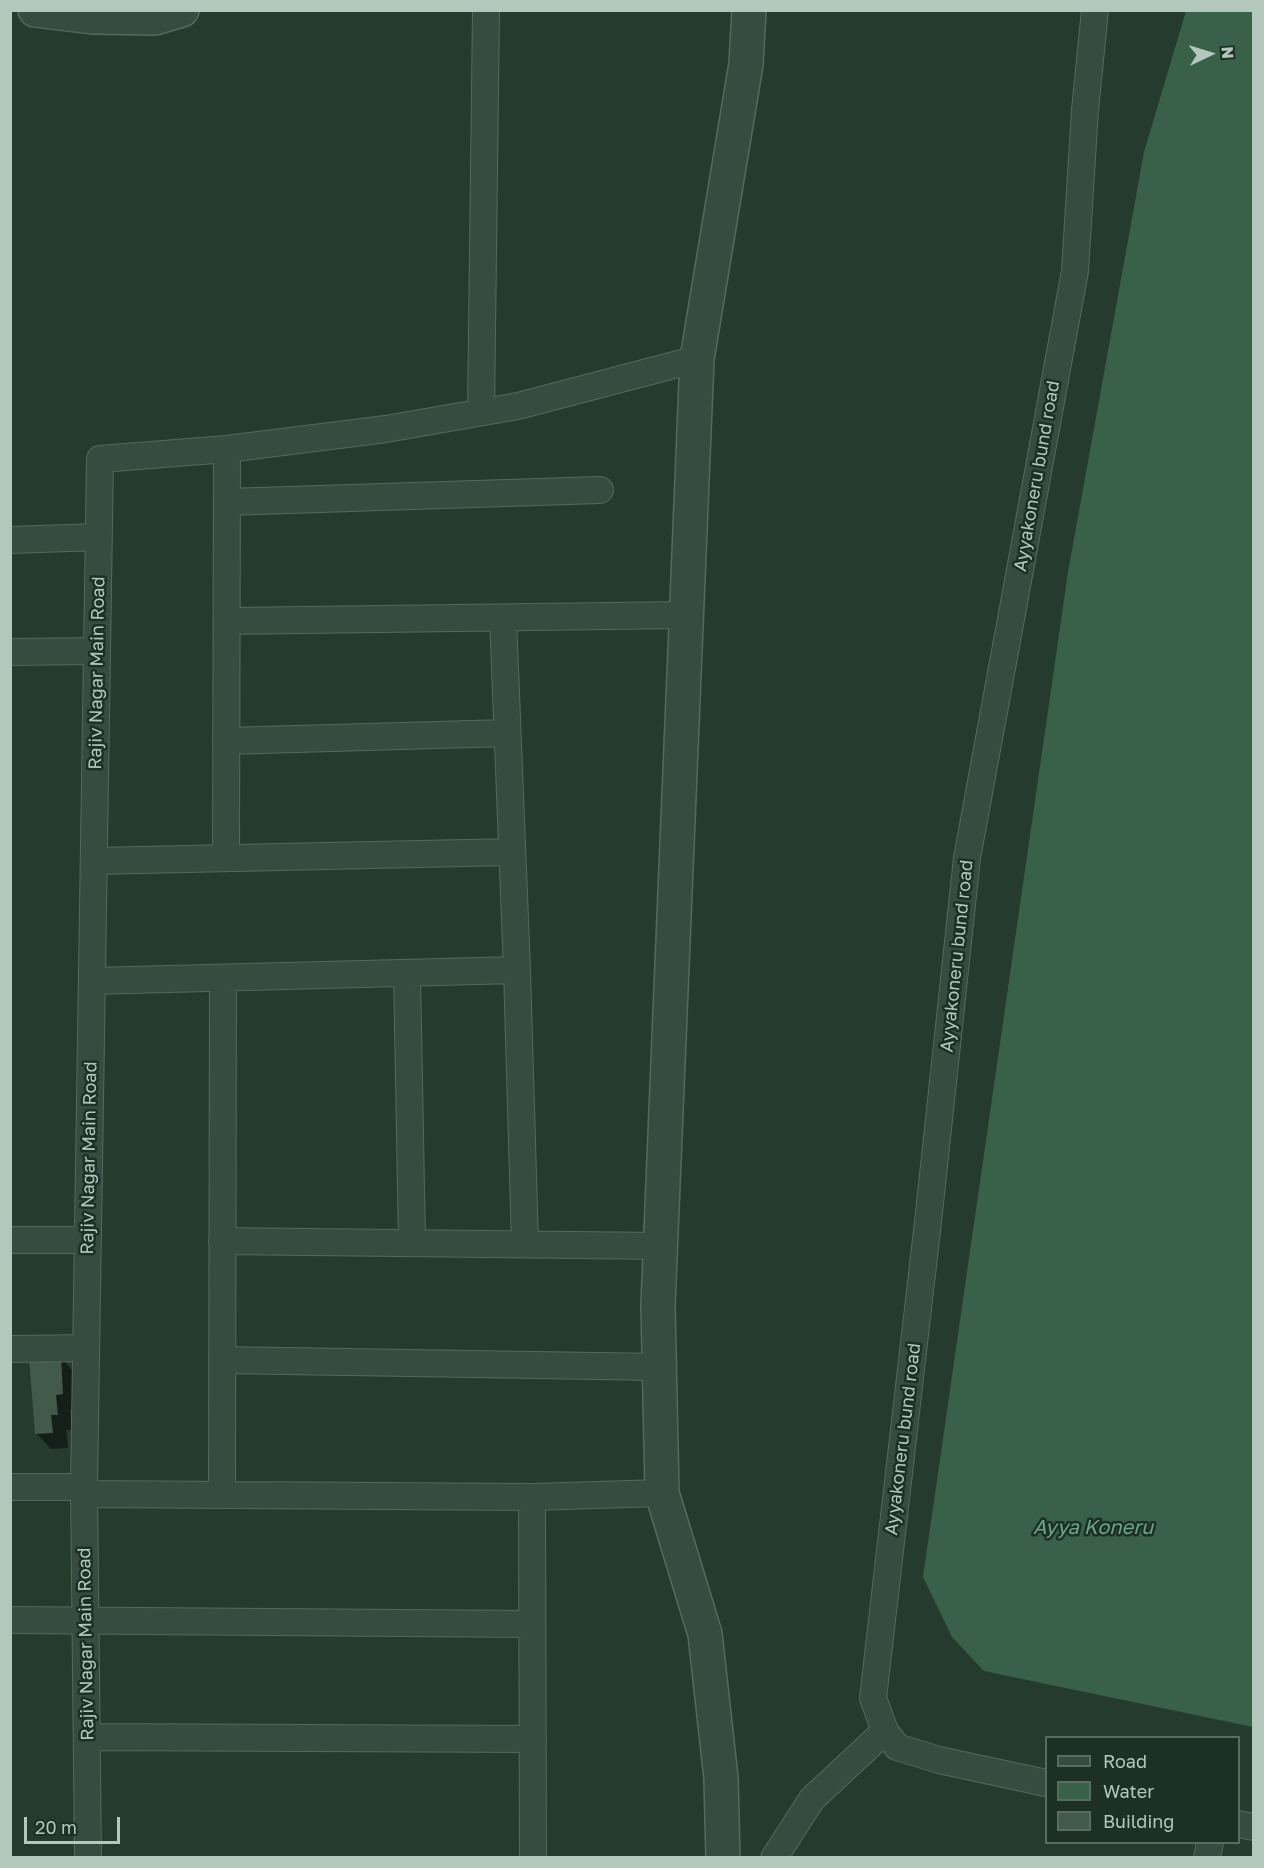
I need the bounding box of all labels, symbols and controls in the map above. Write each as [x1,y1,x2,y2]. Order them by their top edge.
north arrow [1180,24,1240,84]
text: N [1218,46,1238,60]
street label: Ayyakoneru bund road [1010,379,1064,573]
street label: Rajiv Nagar Main Road [85,576,109,770]
street label: Ayyakoneru bund road [936,859,978,1053]
street label: Rajiv Nagar Main Road [77,1061,101,1255]
street label: Ayyakoneru bund road [881,1342,925,1536]
water label: Ayya Koneru [1033,1516,1153,1540]
street label: Rajiv Nagar Main Road [74,1547,98,1741]
legend [1045,1736,1240,1844]
text: Road [1103,1750,1147,1772]
text: Water [1103,1780,1154,1802]
scale bar [27,1805,123,1843]
text: Building [1103,1810,1174,1832]
text: 20 m [35,1816,77,1838]

